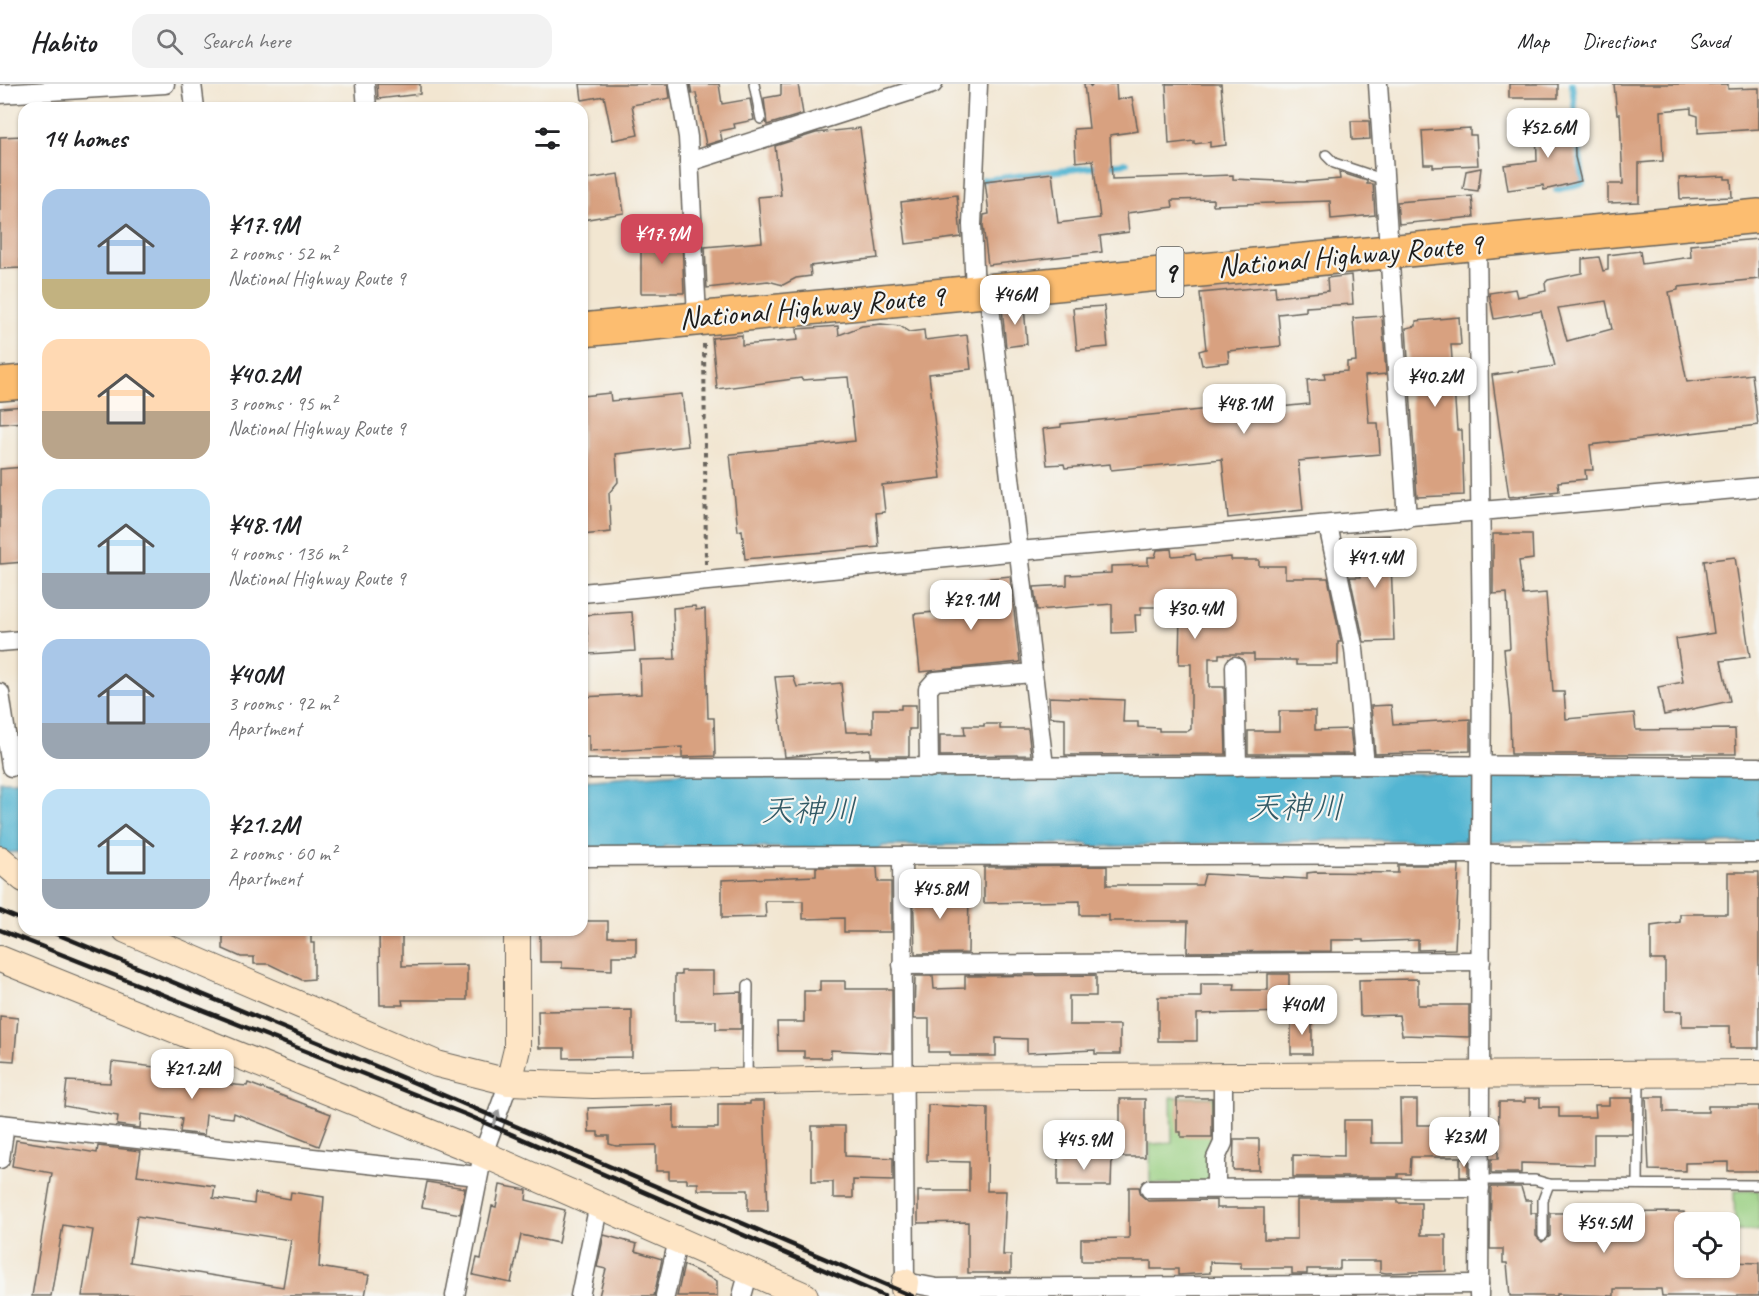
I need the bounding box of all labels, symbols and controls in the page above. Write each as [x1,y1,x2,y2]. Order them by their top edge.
search box [132,14,552,68]
text: Habito [30,24,96,59]
icon: search [153,25,186,58]
text: Search here [201,27,291,55]
text: Map [1517,28,1549,54]
text: Directions [1582,28,1655,54]
text: Saved [1688,28,1729,54]
pin: ¥52.6M [1499,108,1597,159]
text: ¥52.6M [1521,115,1575,140]
text: 14 homes [42,122,127,155]
icon: filters [531,122,564,155]
text: ¥17.9M [228,208,299,241]
icon: home [90,213,162,285]
pin: ¥17.9M [613,214,711,265]
text: ¥17.9M [635,221,689,246]
street label: National Highway Route 9 [1216,224,1487,286]
text: 2 rooms · 52 m² [228,241,336,266]
road number: 9 [1156,247,1184,297]
text: National Highway Route 9 [228,266,405,291]
pin: ¥46M [979,275,1051,326]
street label: National Highway Route 9 [678,276,949,338]
text: ¥46M [994,282,1036,307]
pin: ¥40.2M [1386,357,1484,408]
text: ¥40.2M [228,358,299,391]
icon: home [90,363,162,435]
text: ¥40.2M [1408,364,1462,389]
pin: ¥48.1M [1195,384,1293,435]
text: 3 rooms · 95 m² [228,391,336,416]
text: ¥48.1M [1217,391,1271,416]
text: National Highway Route 9 [228,416,405,441]
text: ¥48.1M [228,508,299,541]
icon: home [90,513,162,585]
pin: ¥41.4M [1326,538,1424,589]
text: 4 rooms · 136 m² [228,541,345,566]
text: ¥41.4M [1348,545,1402,570]
text: National Highway Route 9 [228,566,405,591]
pin: ¥29.1M [922,580,1020,631]
text: ¥29.1M [944,587,998,612]
pin: ¥30.4M [1146,589,1244,640]
text: ¥30.4M [1168,596,1222,621]
text: ¥40M [228,658,282,691]
icon: home [90,663,162,735]
text: 3 rooms · 92 m² [228,691,336,716]
text: Apartment [228,716,301,741]
water label: 天神川 [1248,787,1344,828]
water label: 天神川 [761,790,857,831]
text: ¥21.2M [228,808,299,841]
icon: home [90,813,162,885]
text: 2 rooms · 60 m² [228,841,336,866]
text: Apartment [228,866,301,891]
pin: ¥45.8M [891,869,989,920]
text: ¥45.8M [913,876,967,901]
pin: ¥40M [1266,985,1338,1036]
text: ¥40M [1281,992,1323,1017]
pin: ¥21.2M [143,1049,241,1100]
text: ¥21.2M [165,1056,219,1081]
one-way arrow [491,1109,501,1127]
pin: ¥23M [1428,1117,1500,1168]
pin: ¥45.9M [1035,1120,1133,1171]
text: ¥23M [1443,1124,1485,1149]
text: ¥45.9M [1057,1127,1111,1152]
pin: ¥54.5M [1555,1203,1653,1254]
text: ¥54.5M [1577,1210,1631,1235]
map controls [1674,1212,1740,1278]
button: locate [1674,1212,1740,1278]

